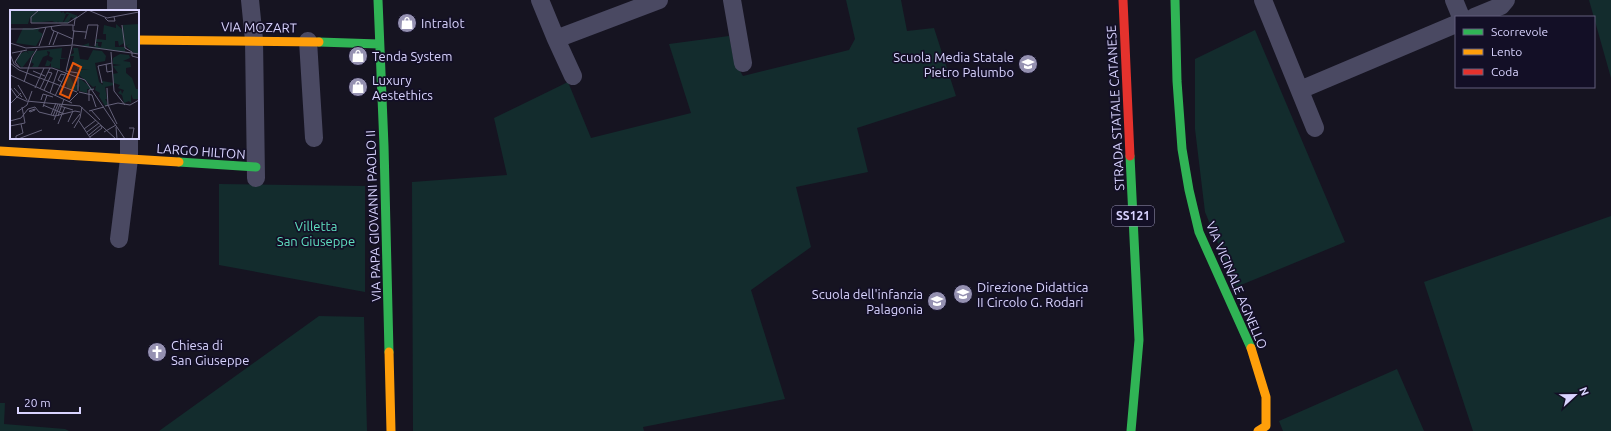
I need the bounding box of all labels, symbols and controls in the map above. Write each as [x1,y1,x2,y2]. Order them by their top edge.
inset map [10,10,139,139]
shop icon: Intralot [396,12,418,34]
place label: Intralot [421,16,465,30]
legend [1455,16,1595,88]
street label: VIA MOZART [221,19,297,35]
street label: STRADA STATALE CATANESE [1104,25,1126,191]
text: Scorrevole [1491,25,1548,38]
shop icon: Tenda System [347,45,369,67]
text: Lento [1491,45,1522,58]
place label: Tenda System [372,49,453,63]
place label: Scuola Media Statale Pietro Palumbo [893,50,1014,79]
school or university icon: Scuola Media Statale Pietro Palumbo [1017,53,1039,75]
text: Coda [1491,65,1519,78]
place label: Luxury Aestethics [372,73,433,102]
shop icon: Luxury Aestethics [347,76,369,98]
street label: VIA PAPA GIOVANNI PAOLO II [363,130,383,302]
street label: LARGO HILTON [156,141,246,161]
road number: SS121 [1112,206,1154,226]
park label: Villetta San Giuseppe [277,219,355,248]
street label: VIA VICINALE AGNELLO [1204,219,1270,351]
place label: Direzione Didattica II Circolo G. Rodari [977,280,1088,309]
school or university icon: Direzione Didattica II Circolo G. Rodari [952,283,974,305]
place label: Scuola dell'infanzia Palagonia [812,287,923,316]
school or university icon: Scuola dell'infanzia Palagonia [926,290,948,312]
place label: Chiesa di San Giuseppe [171,338,249,367]
church icon: Chiesa di San Giuseppe [146,341,168,363]
north arrow [1555,375,1595,415]
text: N [1577,385,1591,397]
scale bar [18,389,80,415]
text: 20 m [24,396,51,409]

